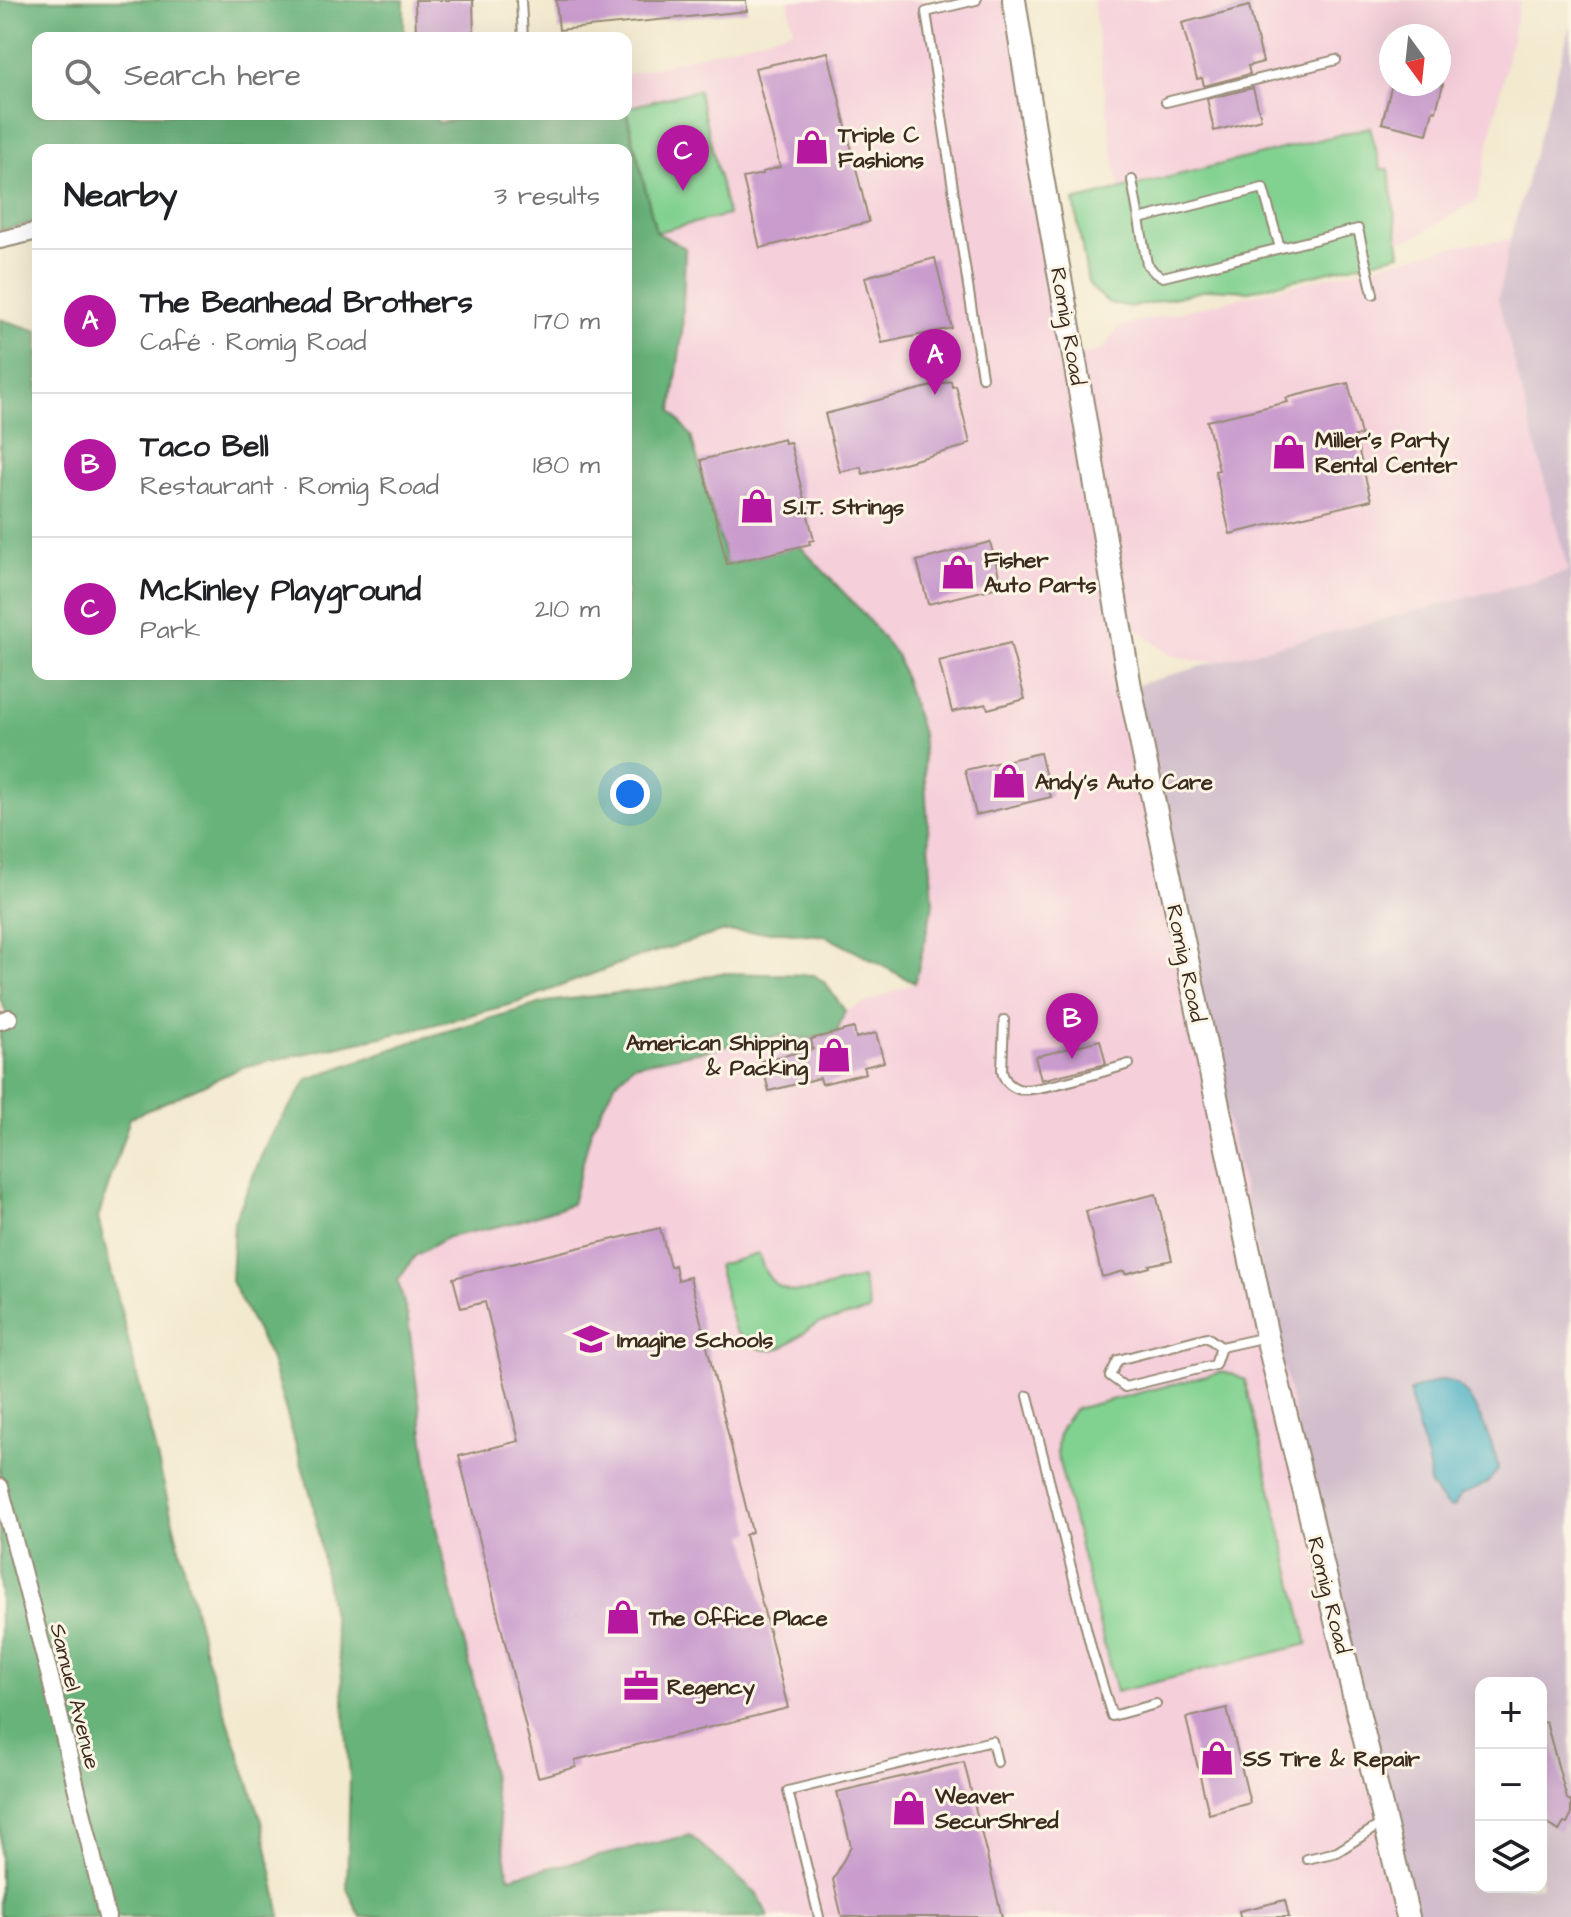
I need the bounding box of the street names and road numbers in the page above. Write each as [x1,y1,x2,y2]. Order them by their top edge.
street label: Romig Road [1041,265,1093,388]
street label: Romig Road [1157,902,1213,1025]
street label: Romig Road [1298,1534,1358,1657]
street label: Samuel Avenue [41,1620,108,1773]

